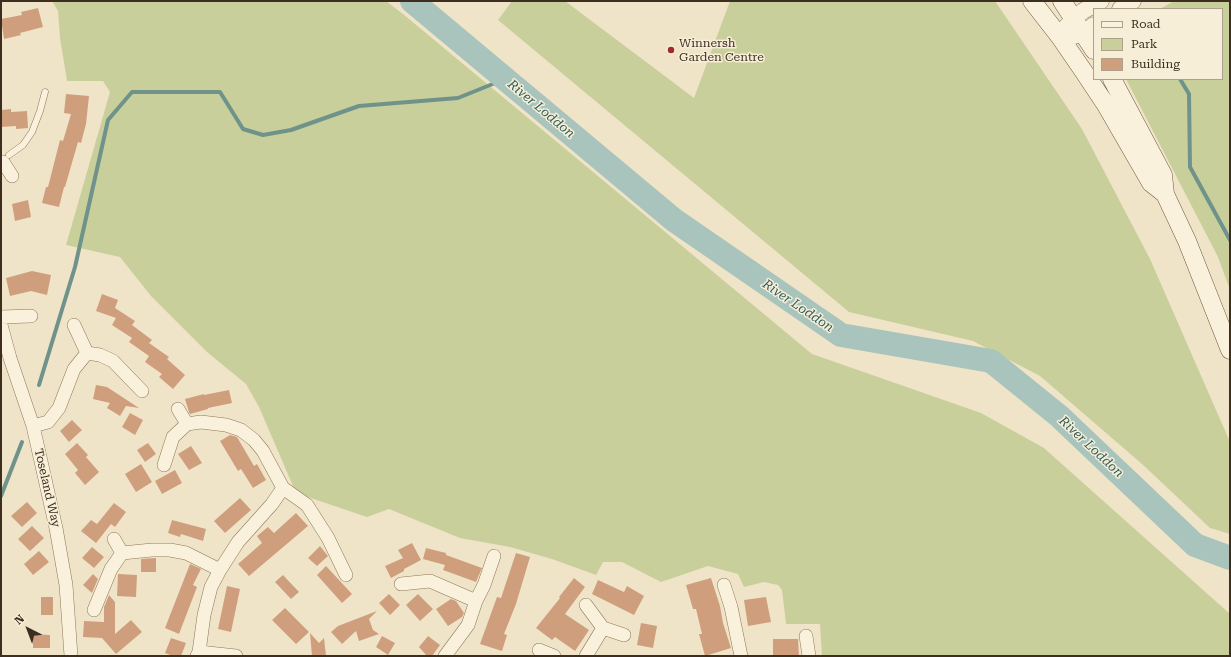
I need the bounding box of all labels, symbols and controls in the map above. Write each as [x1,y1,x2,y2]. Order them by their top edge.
legend [1093,8,1223,80]
text: Road [1131,17,1160,31]
place label: Winnersh Garden Centre [679,36,764,64]
text: Park [1131,37,1157,51]
marker: Winnersh Garden Centre [666,45,676,55]
text: Building [1131,57,1180,71]
water label: River Loddon [504,77,578,141]
water label: River Loddon [759,277,837,335]
water label: River Loddon [1056,413,1126,481]
street label: Toseland Way [31,447,63,529]
north arrow [8,609,48,649]
text: N [12,612,27,627]

